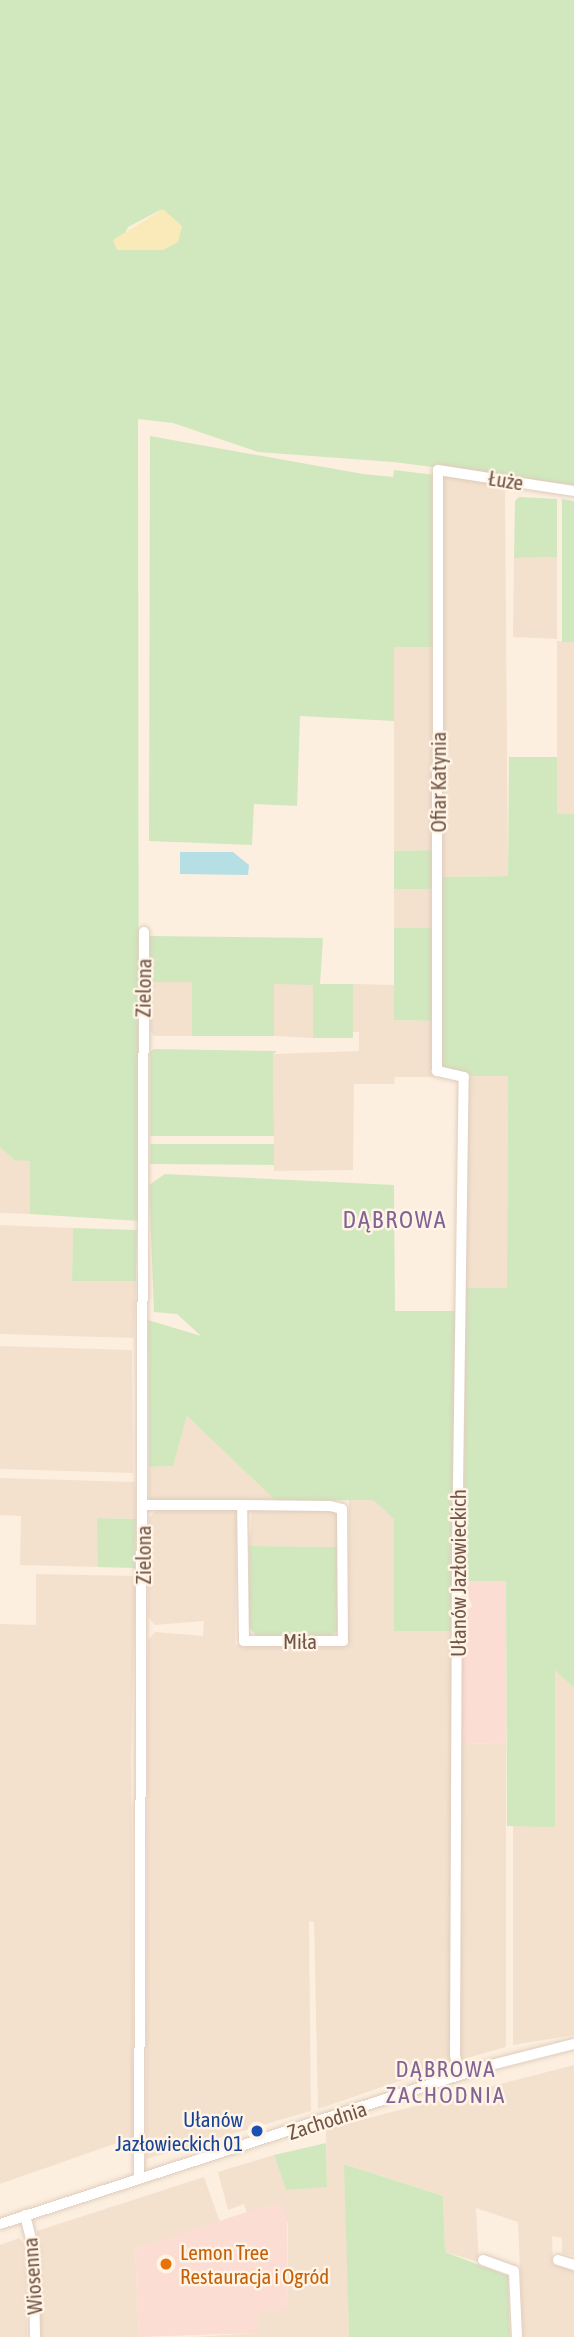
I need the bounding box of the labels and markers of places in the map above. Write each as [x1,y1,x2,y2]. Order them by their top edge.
place label: Ułanów Jazłowieckich 01 [115,2106,243,2156]
marker: Ułanów Jazłowieckich 01 [249,2123,265,2139]
place label: Lemon Tree Restauracja i Ogród [180,2239,329,2289]
marker: Lemon Tree Restauracja i Ogród [158,2256,174,2272]

